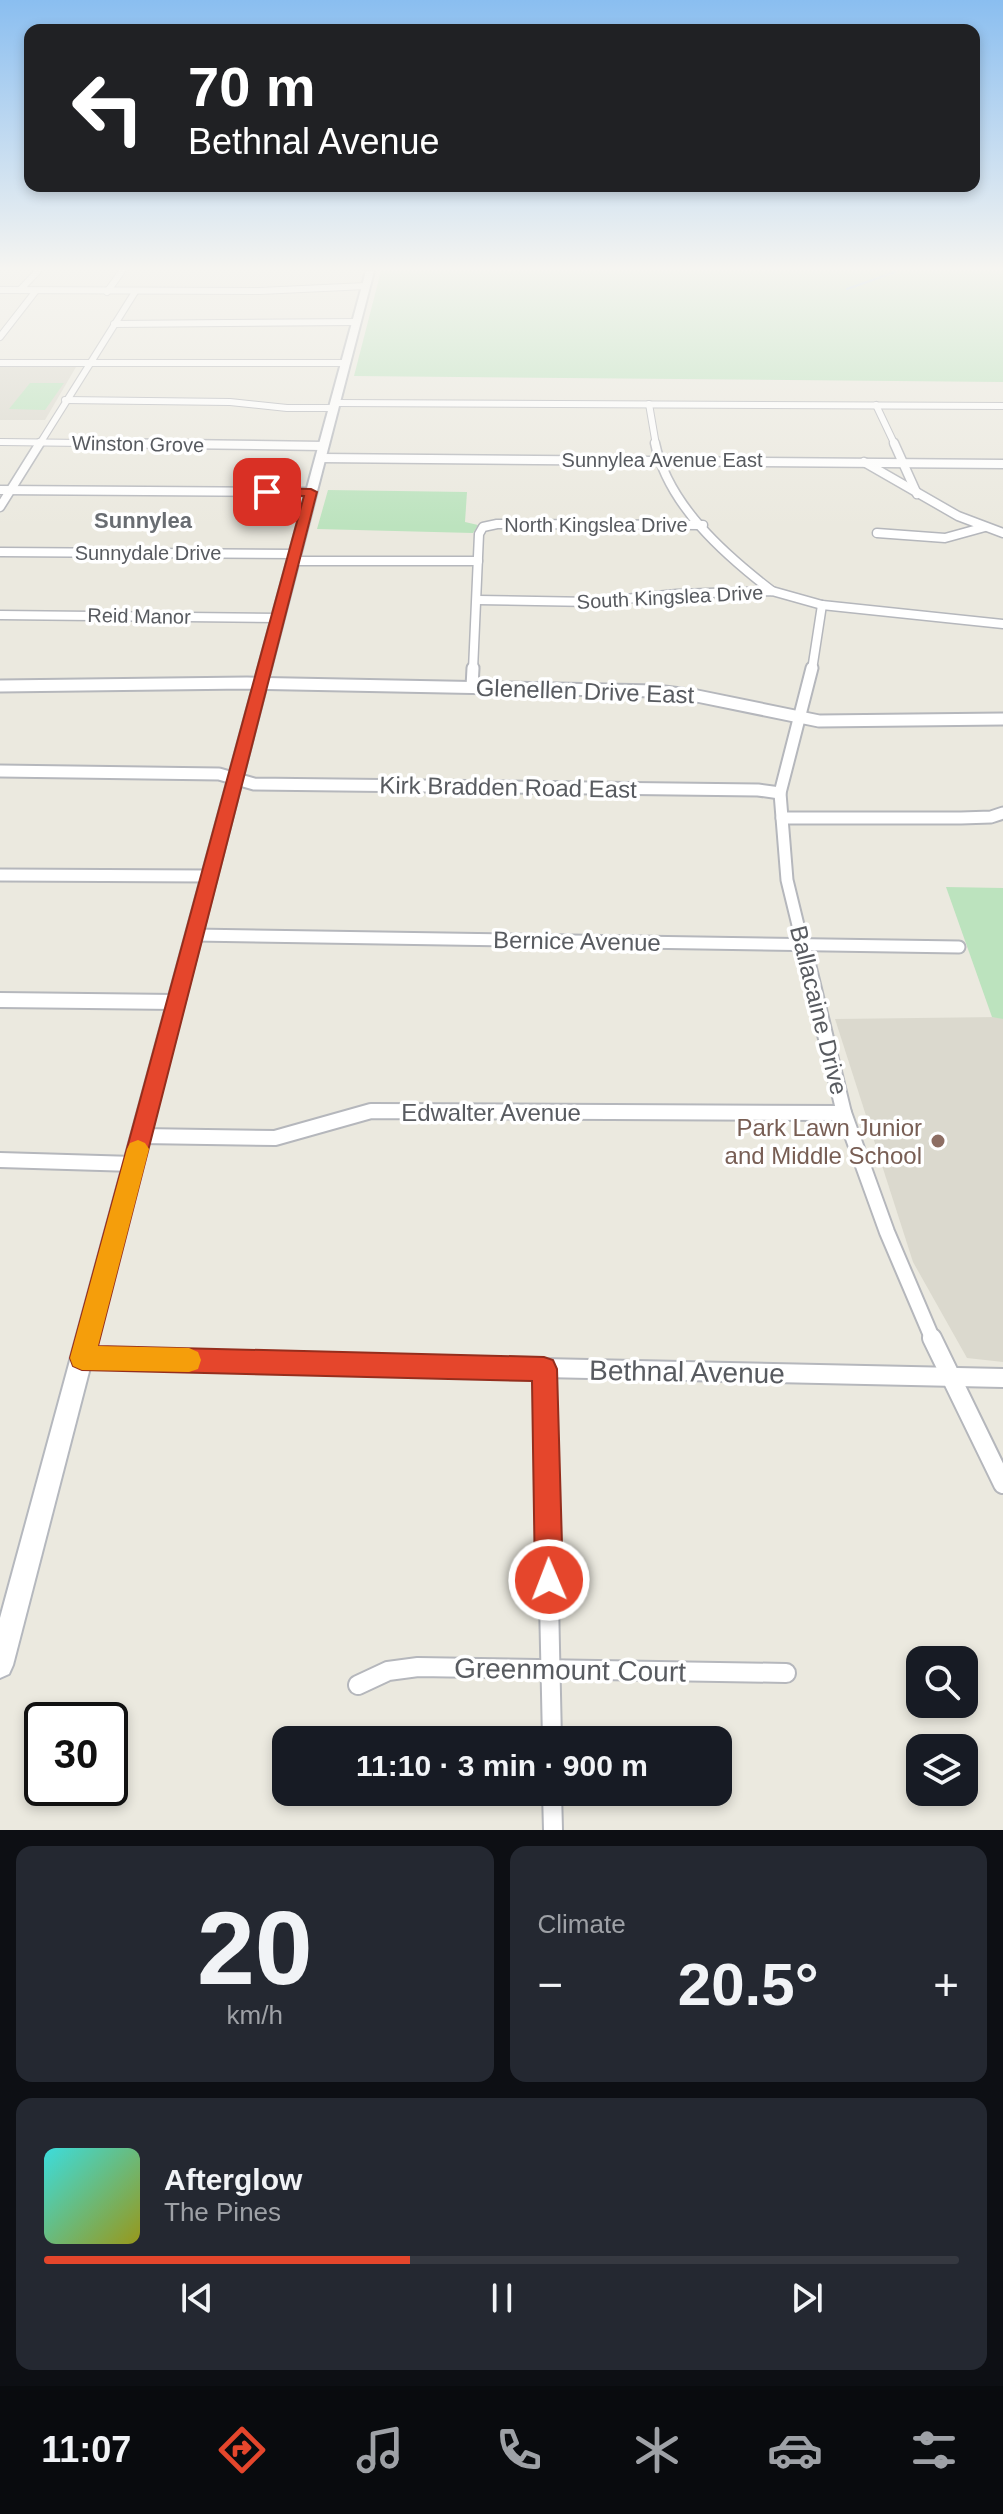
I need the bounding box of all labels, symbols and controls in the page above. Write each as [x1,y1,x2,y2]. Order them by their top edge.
text: 70 m [188,55,316,118]
icon: left [56,56,160,160]
text: Bethnal Avenue [188,121,440,162]
street label: Winston Grove [72,432,204,456]
street label: Sunnylea Avenue East [562,449,763,471]
pin [233,458,301,526]
icon: arrive [245,470,289,514]
district label: Sunnylea [94,508,193,533]
street label: North Kingslea Drive [504,514,688,536]
street label: Sunnydale Drive [75,542,221,564]
street label: South Kingslea Drive [576,581,764,613]
street label: Reid Manor [87,604,191,628]
street label: Glenellen Drive East [475,674,695,708]
street label: Kirk Bradden Road East [379,771,637,803]
street label: Ballacaine Drive [785,923,853,1097]
street label: Bernice Avenue [493,926,661,956]
street label: Edwalter Avenue [401,1099,581,1126]
place label: Park Lawn Junior and Middle School [725,1114,922,1169]
marker: Park Lawn Junior and Middle School [929,1132,947,1150]
street label: Bethnal Avenue [589,1355,785,1389]
position arrow [507,1538,591,1622]
map controls [906,1646,978,1806]
button: search [906,1646,978,1718]
street label: Greenmount Court [454,1652,686,1688]
speed limit sign: 30 [24,1702,128,1806]
button: layers [906,1734,978,1806]
text: 11:10 · 3 min · 900 m [356,1749,648,1782]
text: 20 [197,1890,313,2006]
text: Climate [538,1909,626,1939]
text: 20.5° [678,1951,819,2018]
text: − [538,1960,563,2009]
text: + [933,1960,959,2009]
text: km/h [227,2000,283,2030]
text: Afterglow [164,2163,302,2196]
text: The Pines [164,2197,281,2227]
icon: previous [175,2276,219,2320]
icon: pause [480,2276,524,2320]
icon: next [785,2276,829,2320]
icon: directions [214,2422,270,2478]
icon: music [352,2422,408,2478]
icon: phone [491,2422,547,2478]
icon: climate [629,2422,685,2478]
icon: car [767,2422,823,2478]
icon: filters [906,2422,962,2478]
text: 11:07 [41,2429,131,2470]

